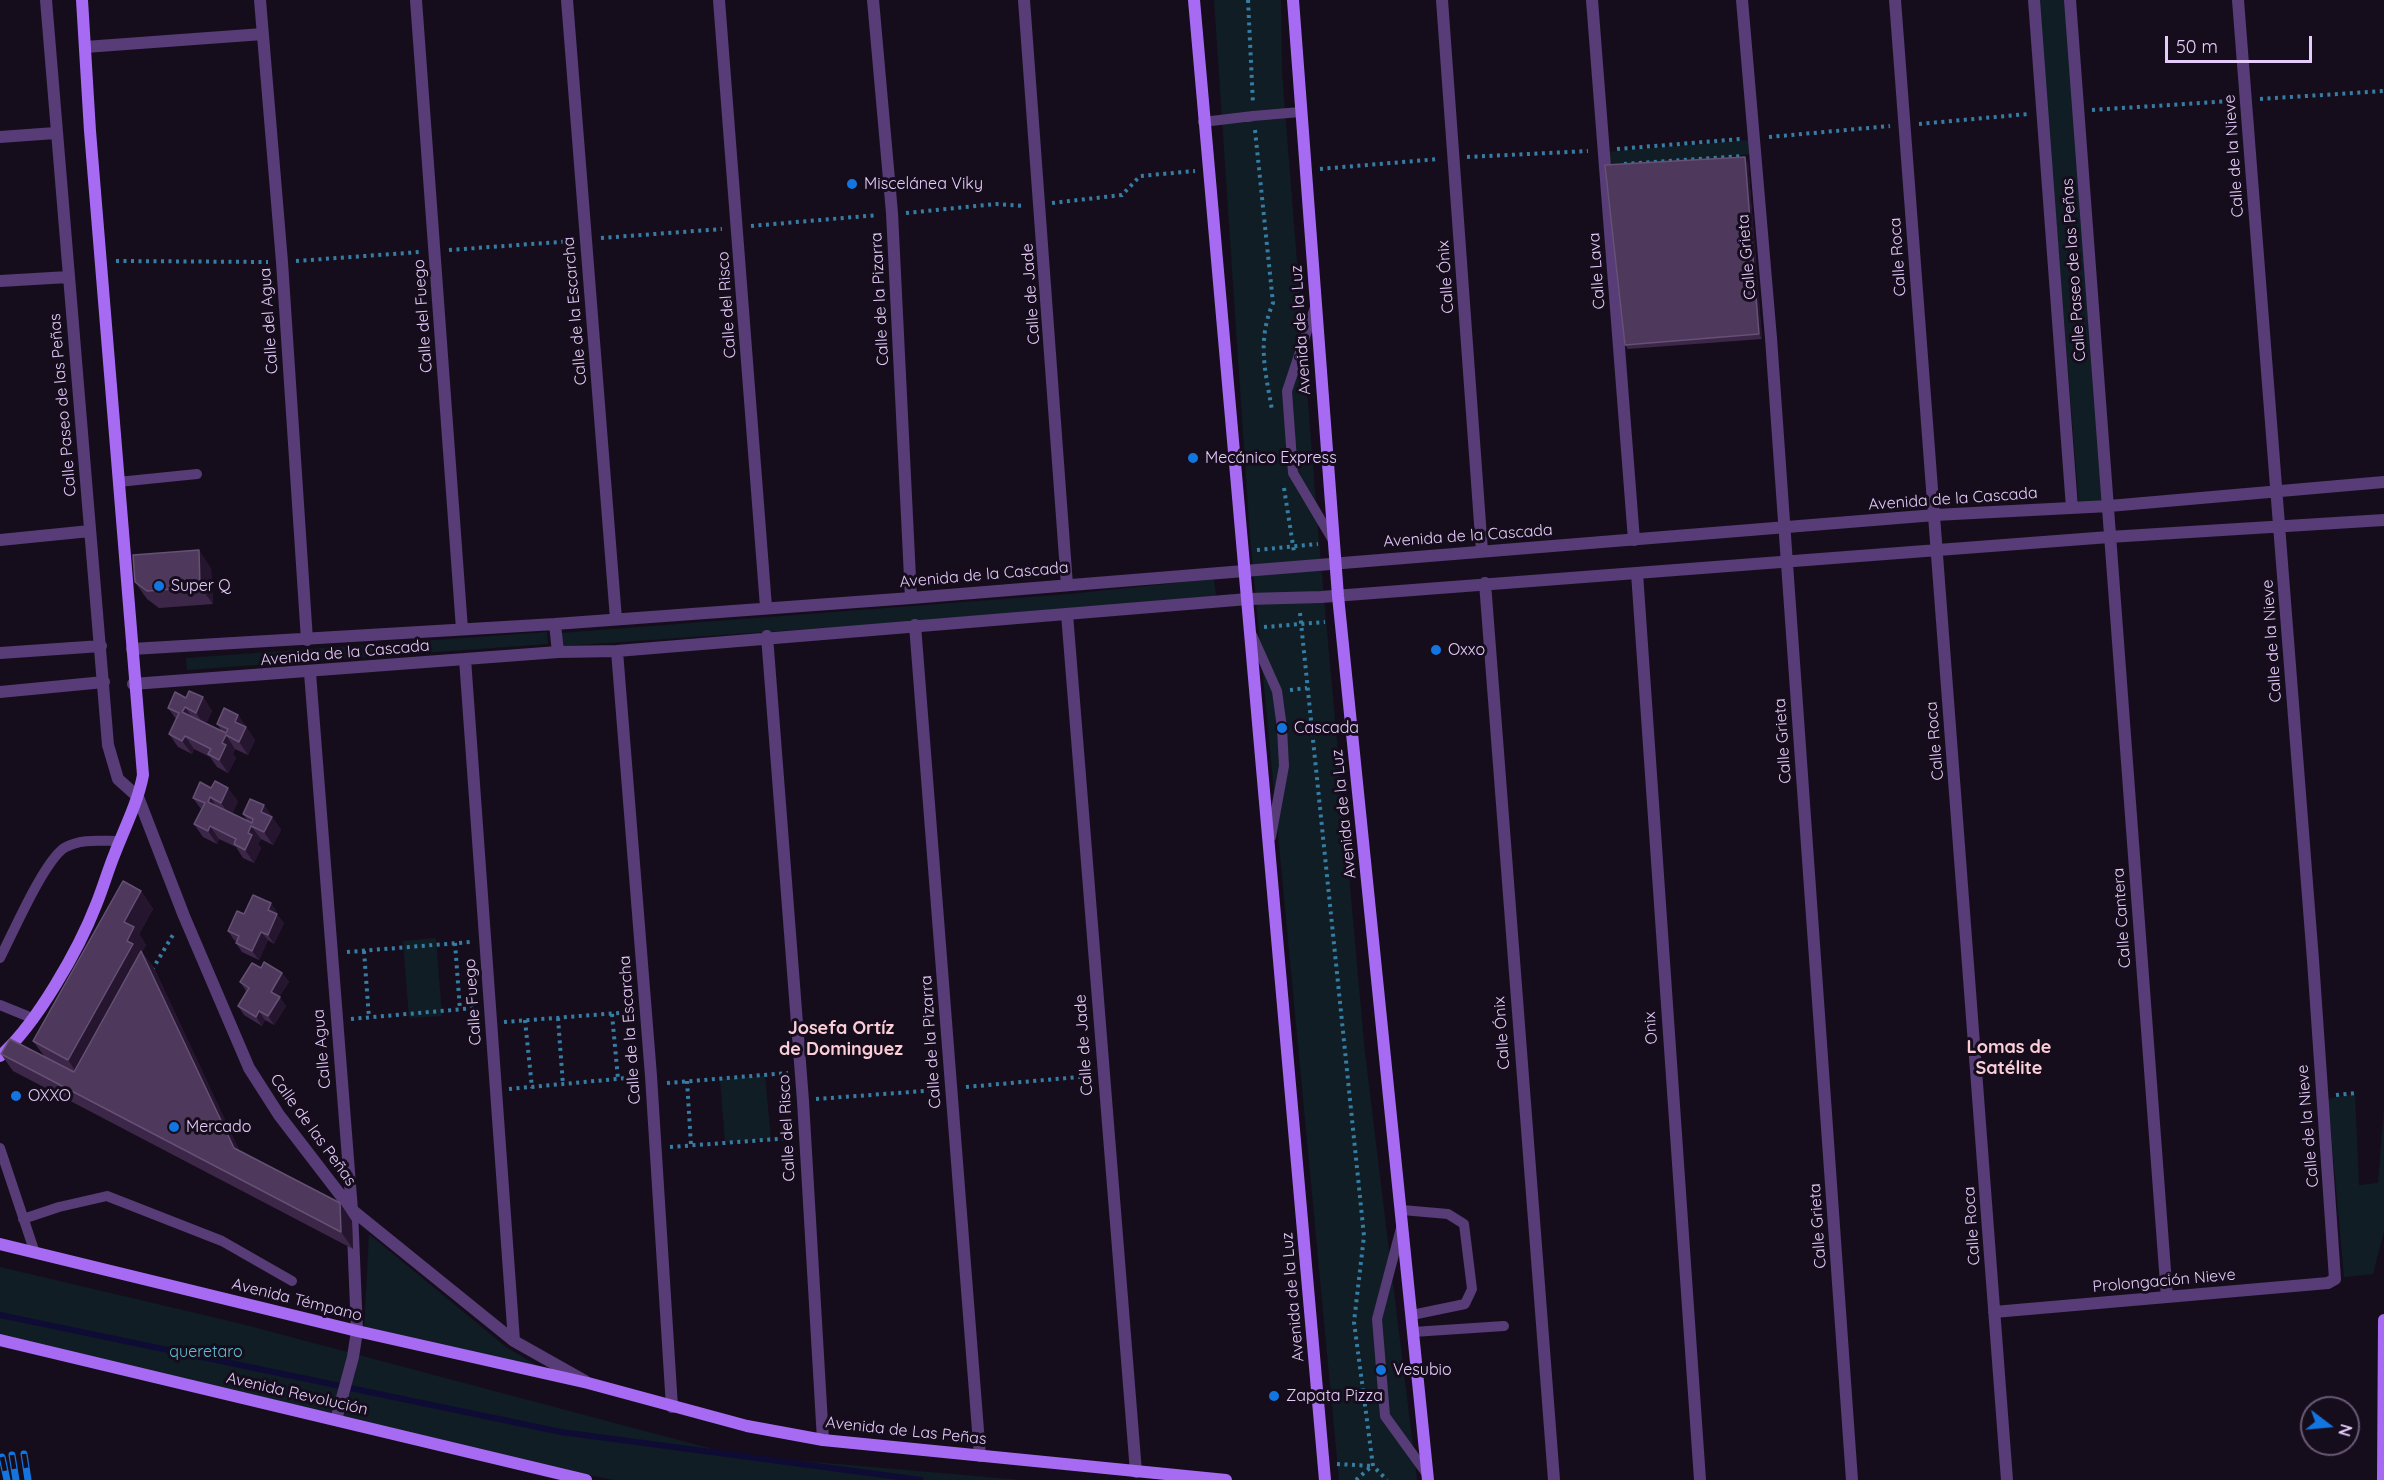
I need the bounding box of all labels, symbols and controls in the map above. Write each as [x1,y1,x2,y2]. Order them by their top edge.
scale bar [2168,24,2315,62]
text: 50 m [2176,35,2218,58]
street label: Calle de la Nieve [2220,94,2248,218]
place label: Miscelánea Viky [864,174,983,194]
marker: Miscelánea Viky [845,177,859,191]
street label: Calle Paseo de las Peñas [2058,178,2090,362]
street label: Calle Grieta [1734,214,1760,300]
street label: Calle Roca [1886,217,1910,297]
street label: Calle de la Pizarra [867,232,893,366]
street label: Calle Lava [1585,232,1609,310]
street label: Calle de la Escarcha [559,236,591,386]
street label: Calle Ónix [1434,240,1458,314]
street label: Calle de Jade [1018,243,1044,345]
street label: Calle del Risco [714,251,740,359]
street label: Calle del Fuego [409,259,437,373]
street label: Avenida de la Luz [1287,265,1315,395]
street label: Calle del Agua [256,267,282,375]
street label: Calle Paseo de las Peñas [45,313,81,497]
place label: Mecánico Express [1205,448,1337,468]
marker: Mecánico Express [1186,451,1200,465]
street label: Avenida de la Cascada [1868,484,2038,514]
street label: Avenida de la Cascada [1383,521,1553,551]
street label: Avenida de la Cascada [899,558,1069,592]
place label: Super Q [171,576,231,596]
marker: Super Q [152,579,166,593]
street label: Calle de la Nieve [2258,579,2286,703]
street label: Avenida de la Cascada [260,636,430,670]
place label: Oxxo [1448,640,1485,660]
marker: Oxxo [1429,643,1443,657]
street label: Calle Grieta [1770,698,1796,784]
street label: Calle Roca [1922,701,1948,781]
place label: Cascada [1294,718,1359,738]
marker: Cascada [1275,721,1289,735]
street label: Avenida de la Luz [1328,748,1360,880]
street label: Calle Cantera [2109,867,2135,969]
street label: Calle de la Escarcha [615,955,645,1105]
street label: Calle Fuego [460,958,486,1046]
street label: Calle de la Pizarra [917,975,945,1109]
street label: Calle de Jade [1071,994,1097,1096]
street label: Calle Ónix [1490,996,1514,1070]
street label: Calle Agua [309,1008,335,1090]
street label: Onix [1640,1011,1662,1045]
district label: Josefa Ortíz de Dominguez [779,1018,903,1060]
district label: Lomas de Satélite [1967,1037,2051,1080]
street label: Calle de la Nieve [2293,1064,2323,1188]
street label: Calle de las Peñas [266,1070,360,1190]
street label: Calle del Risco [775,1074,799,1182]
place label: OXXO [28,1086,71,1106]
marker: OXXO [9,1089,23,1103]
place label: Mercado [186,1117,251,1137]
marker: Mercado [167,1120,181,1134]
street label: Calle Grieta [1805,1183,1831,1269]
street label: Calle Roca [1960,1186,1984,1266]
street label: Avenida de la Luz [1278,1231,1308,1363]
street label: Prolongación Nieve [2092,1265,2236,1297]
street label: Avenida Témpano [230,1275,364,1325]
park label: queretaro [169,1342,243,1362]
place label: Vesubio [1393,1360,1452,1380]
marker: Vesubio [1374,1363,1388,1377]
street label: Avenida Revolución [224,1368,370,1420]
place label: Zapata Pizza [1286,1386,1383,1406]
marker: Zapata Pizza [1267,1389,1281,1403]
north arrow [2300,1396,2360,1456]
street label: Avenida de Las Peñas [825,1413,987,1449]
text: N [2334,1422,2357,1439]

